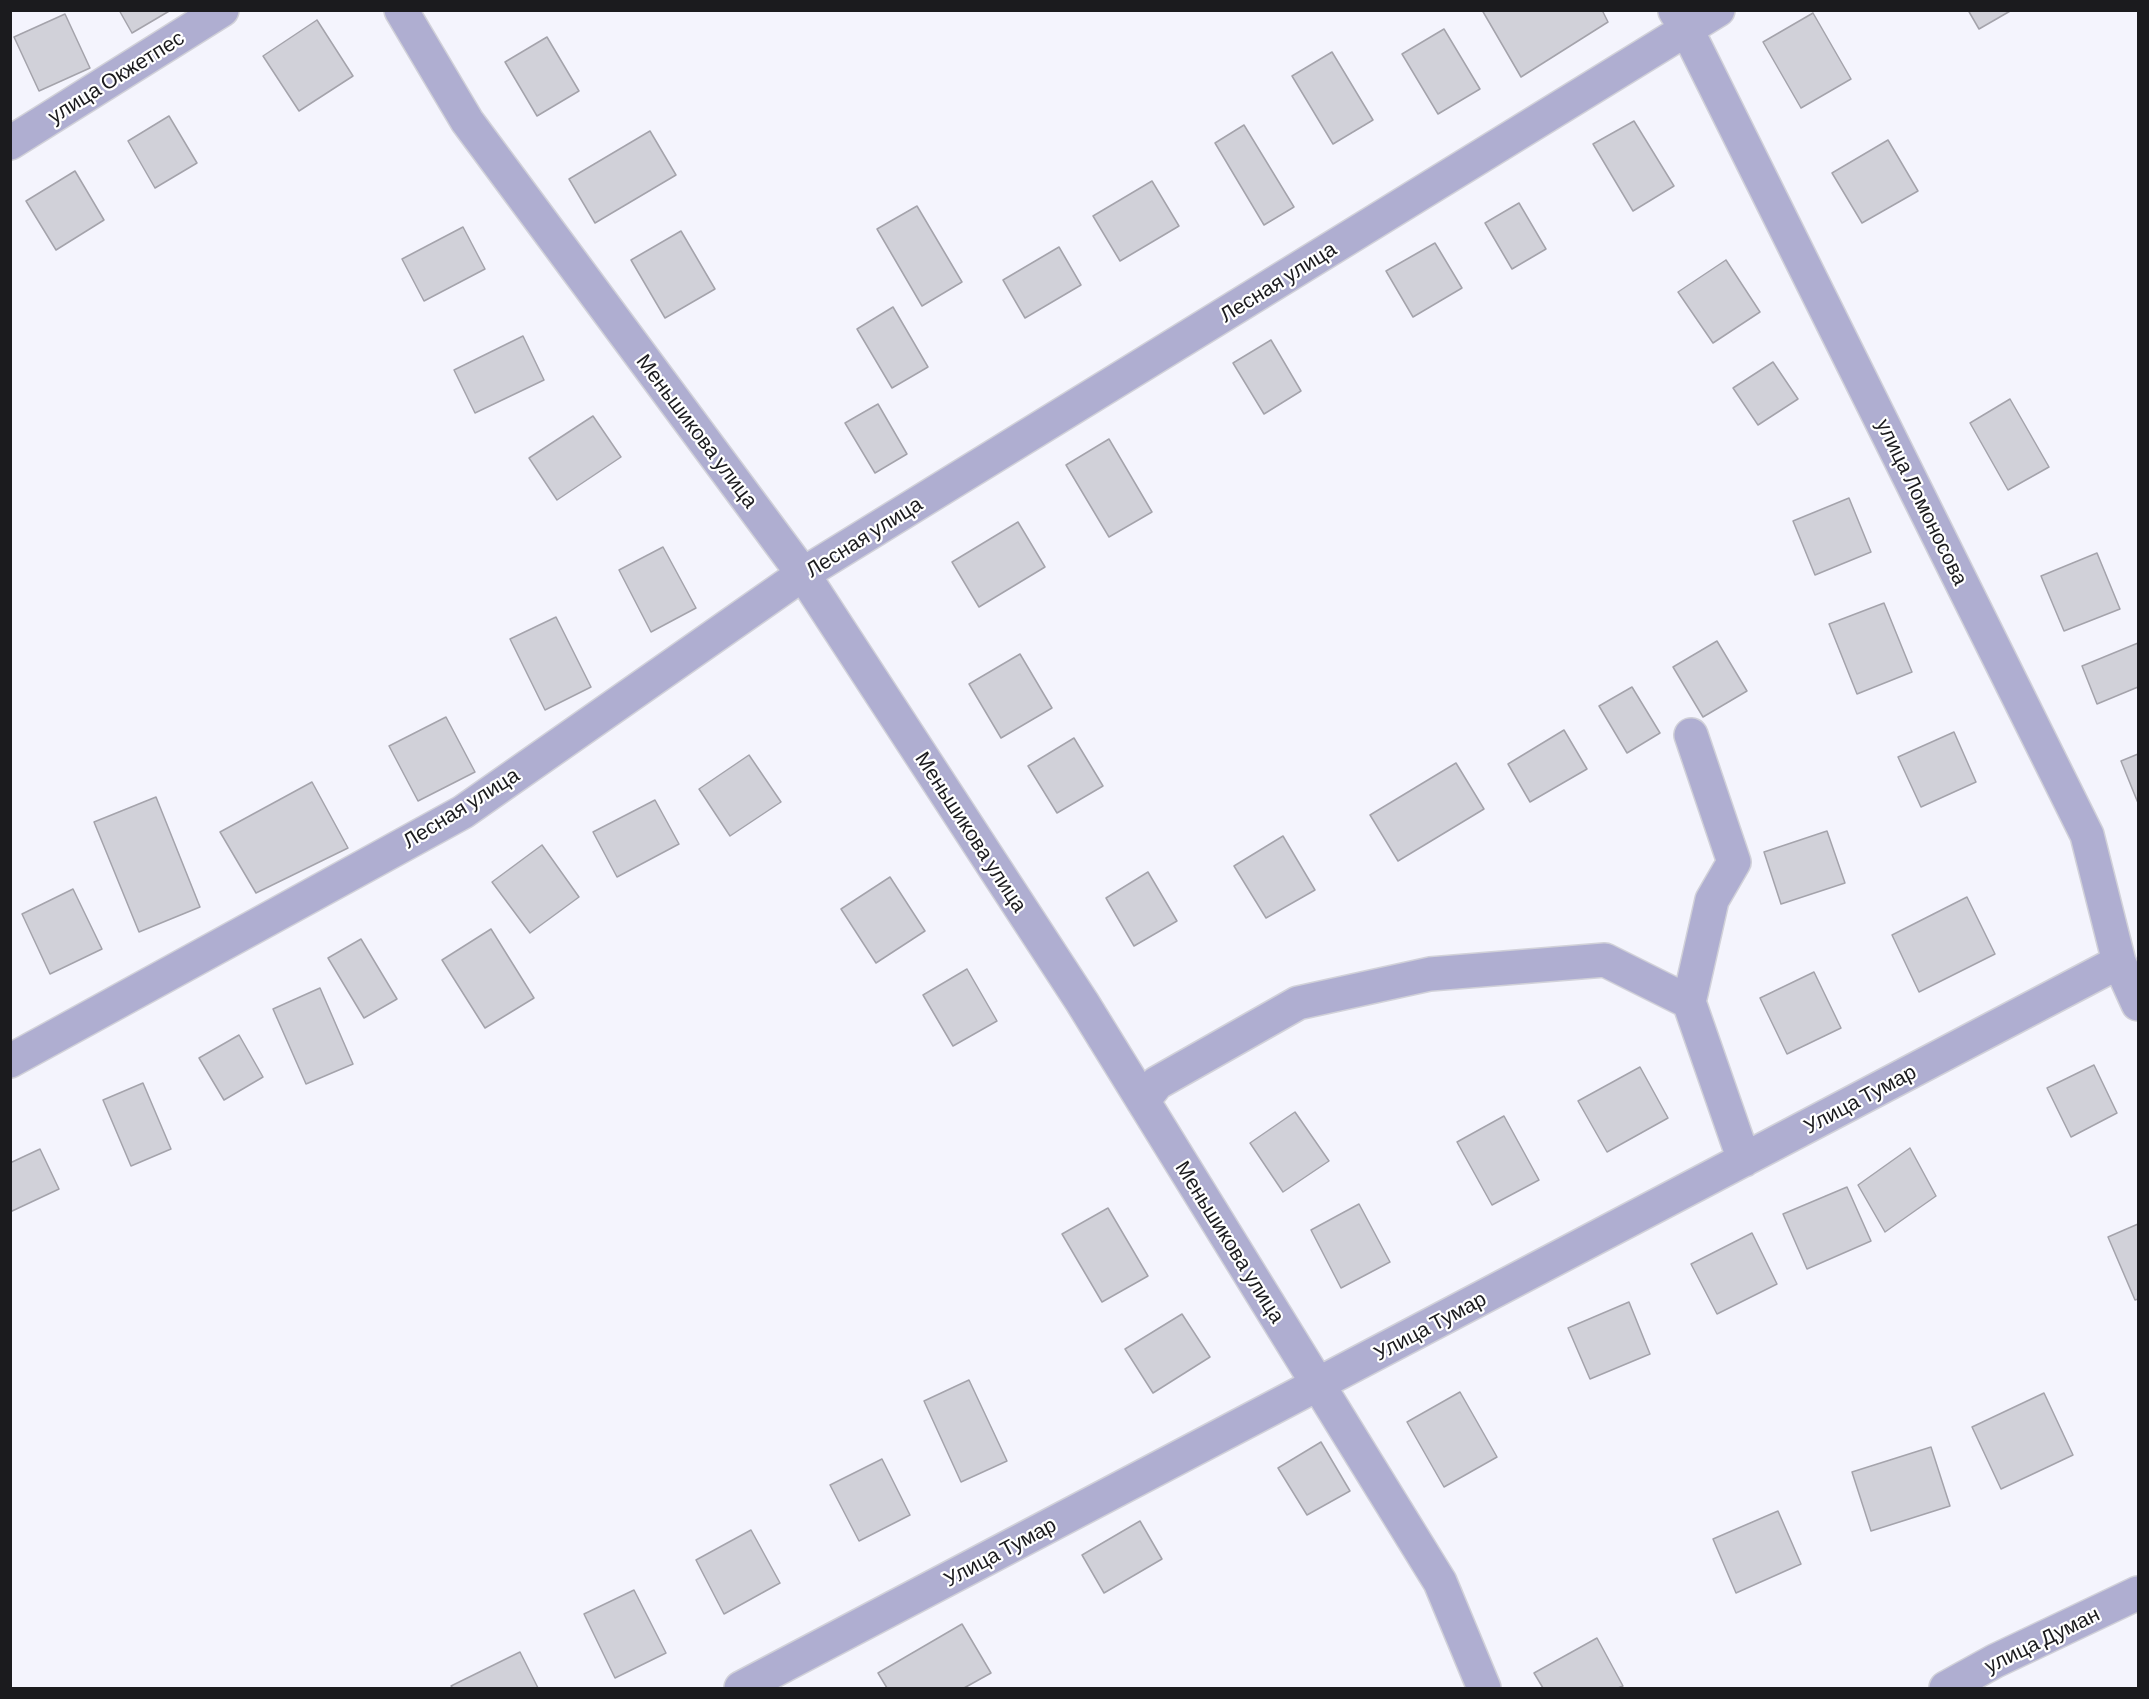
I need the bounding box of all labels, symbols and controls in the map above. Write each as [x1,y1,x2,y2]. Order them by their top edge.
street label: улица Окжетпес [43,25,189,129]
street label: Лесная улица [1215,236,1341,328]
street label: Меньшикова улица [631,349,763,513]
street label: улица Ломоносова [1871,415,1973,589]
street label: Лесная улица [801,491,927,583]
street label: Меньшикова улица [910,747,1032,917]
street label: Лесная улица [398,762,524,854]
street label: Улица Тумар [1800,1059,1920,1139]
street label: Меньшикова улица [1170,1156,1290,1328]
street label: Улица Тумар [1370,1286,1490,1366]
street label: Улица Тумар [940,1512,1060,1592]
street label: улица Думан [1980,1601,2104,1679]

